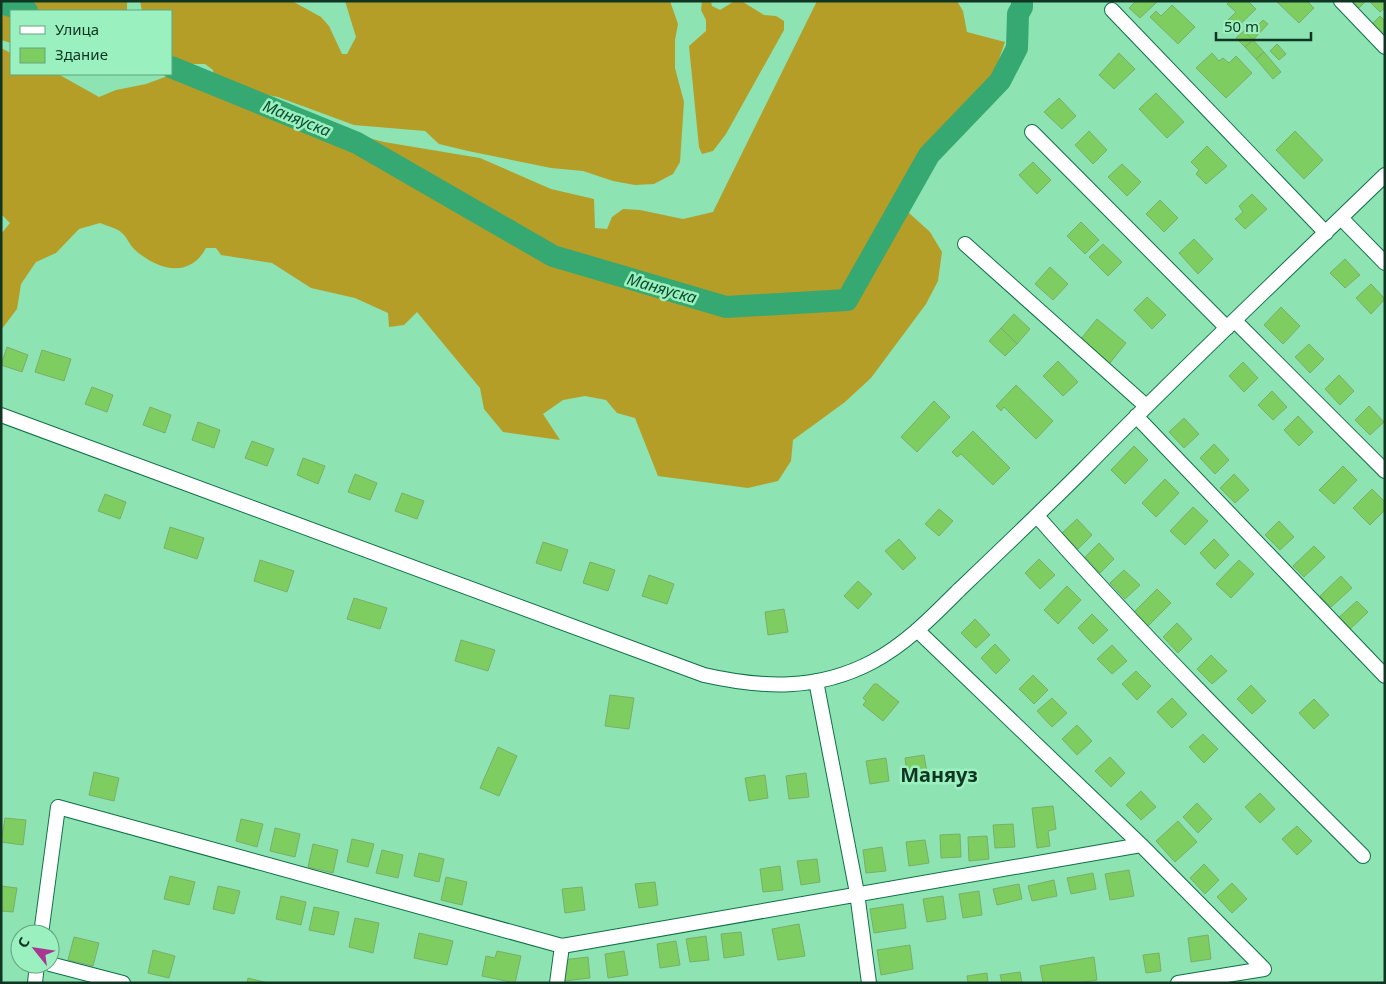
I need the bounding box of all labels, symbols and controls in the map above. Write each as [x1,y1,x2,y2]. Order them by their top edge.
legend [10,10,172,75]
scale bar [1216,10,1311,42]
text: 50 m [1224,16,1259,36]
text: Улица [55,19,99,39]
text: Здание [55,44,108,64]
water label: Маняуска [260,94,334,142]
water label: Маняуска [625,268,699,308]
district label: Маняуз [900,761,978,788]
north arrow [10,924,60,974]
text: С [13,934,34,951]

